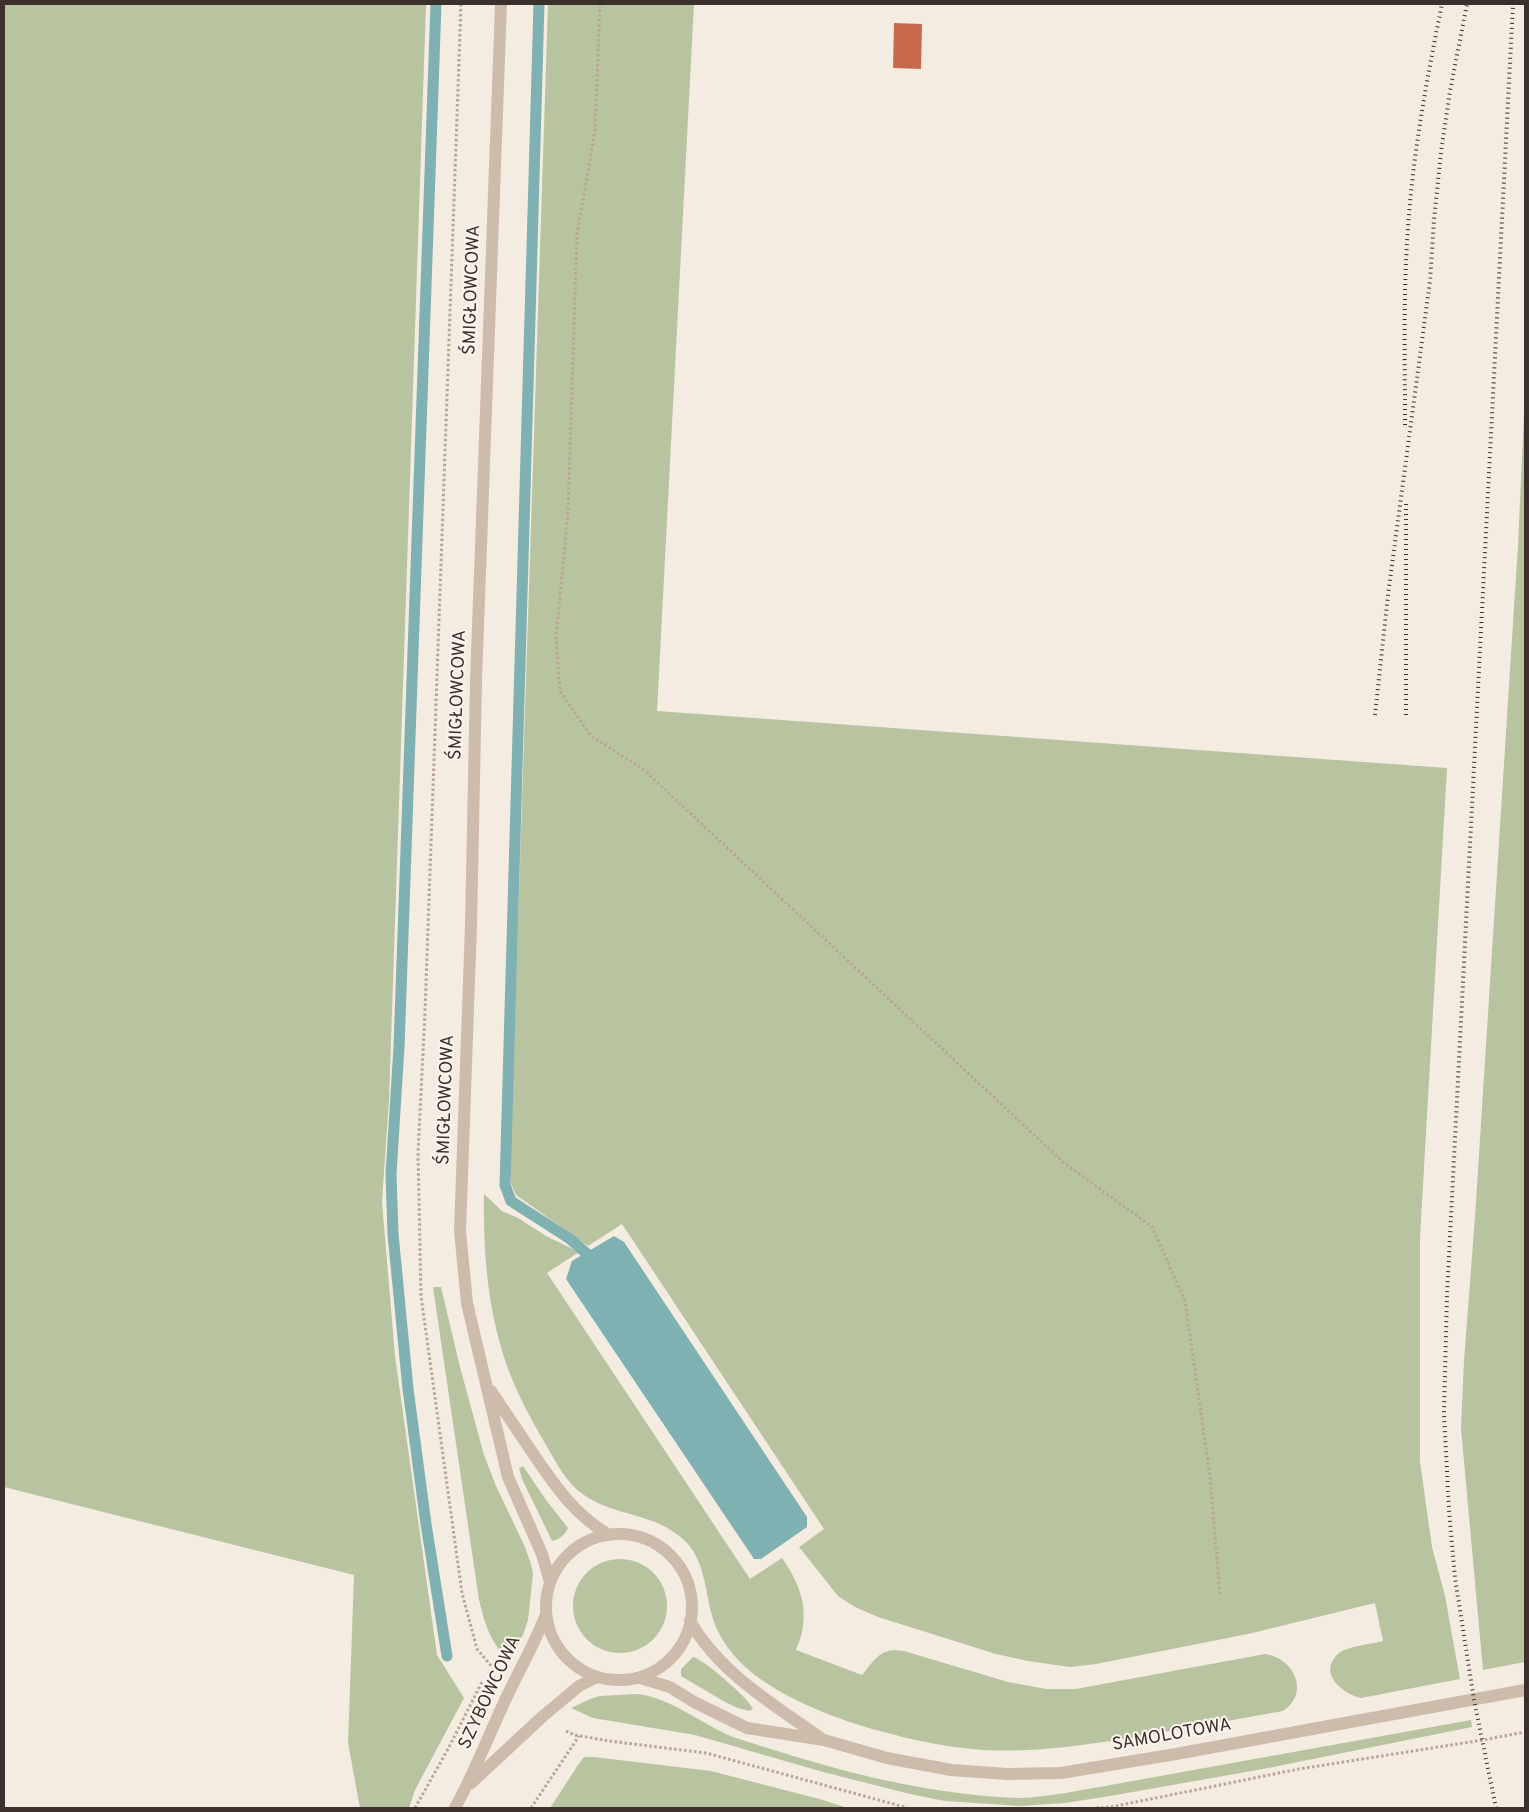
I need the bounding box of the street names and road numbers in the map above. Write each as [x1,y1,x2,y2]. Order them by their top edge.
street label: ŚMIGŁOWCOWA [460,224,486,356]
street label: ŚMIGŁOWCOWA [446,629,472,761]
street label: ŚMIGŁOWCOWA [434,1034,460,1166]
street label: SZYBOWCOWA [455,1633,527,1753]
street label: SAMOLOTOWA [1111,1715,1233,1757]

